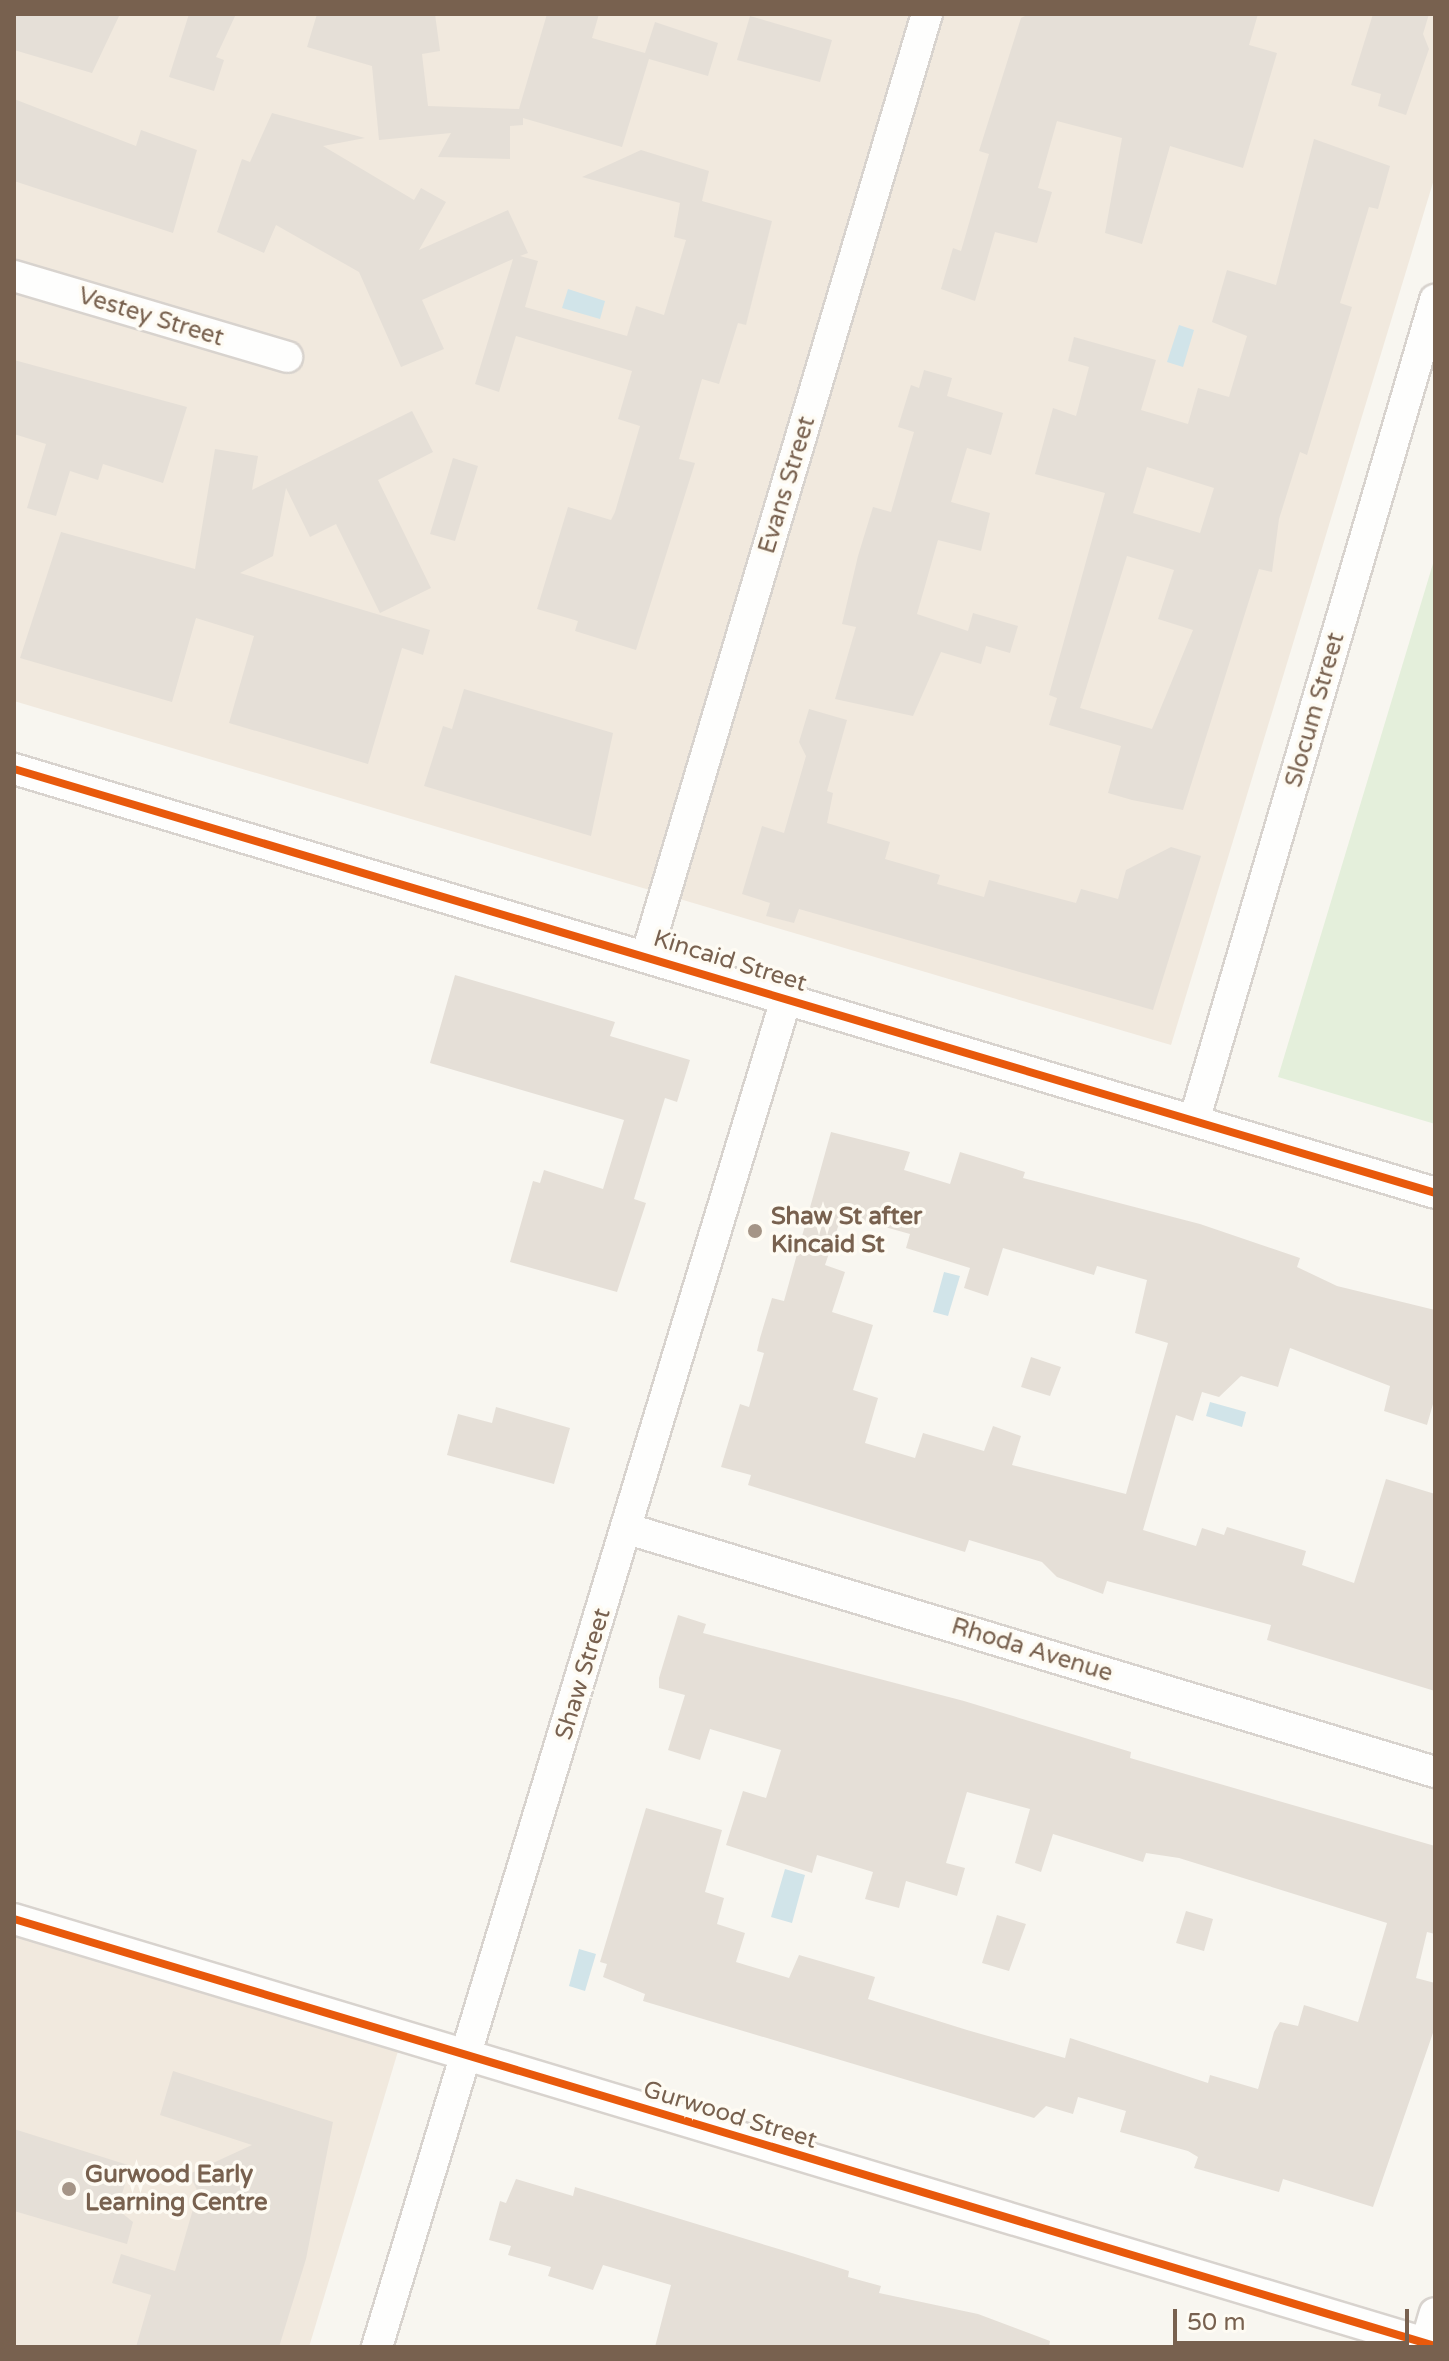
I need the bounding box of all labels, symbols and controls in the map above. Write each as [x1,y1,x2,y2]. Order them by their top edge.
street label: Vestey Street [75,281,227,353]
street label: Evans Street [752,413,822,557]
street label: Slocum Street [1279,629,1351,791]
street label: Kincaid Street [650,924,810,998]
place label: Shaw St after Kincaid St [771,1203,922,1259]
marker: Shaw St after Kincaid St [746,1222,764,1240]
street label: Shaw Street [549,1605,617,1743]
street label: Rhoda Avenue [948,1612,1116,1688]
street label: Gurwood Street [640,2075,820,2155]
place label: Gurwood Early Learning Centre [85,2161,267,2217]
marker: Gurwood Early Learning Centre [60,2180,78,2198]
scale bar [1177,2293,1413,2343]
text: 50 m [1187,2308,1245,2337]

